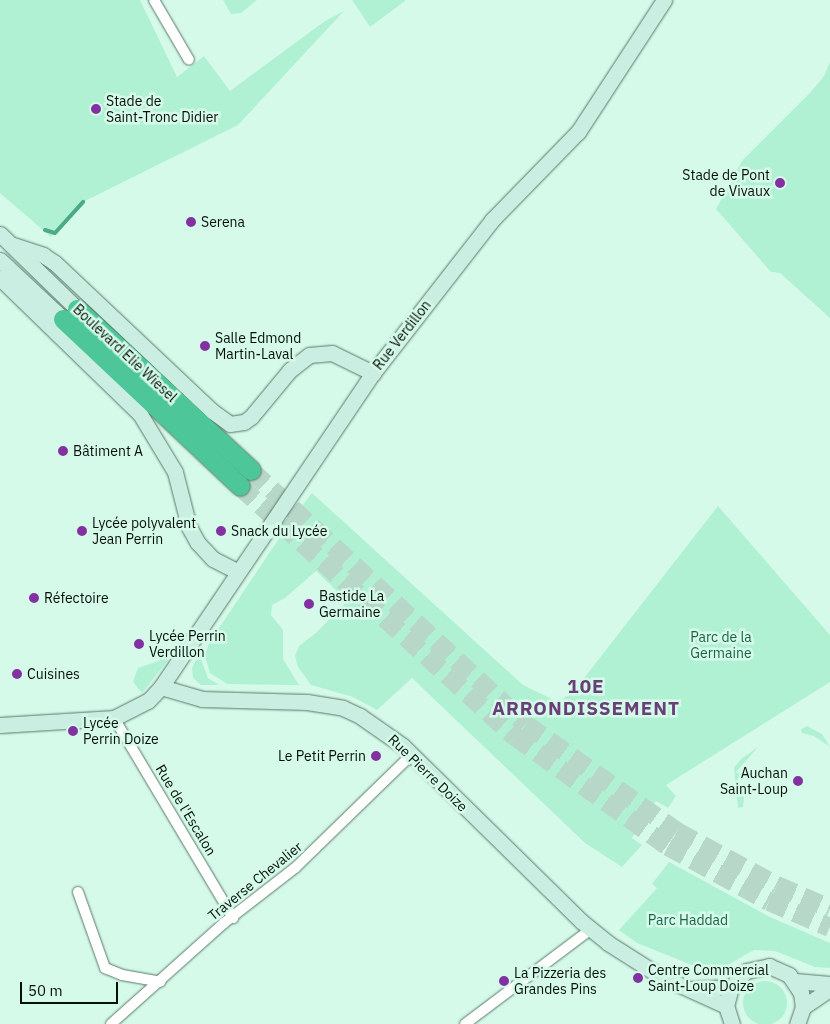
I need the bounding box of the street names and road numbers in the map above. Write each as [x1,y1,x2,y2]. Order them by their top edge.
street label: Rue Verdillon [370,297,434,373]
street label: Boulevard Elie Wiesel [70,301,180,405]
street label: Rue Pierre Doize [385,731,471,815]
street label: Rue de l'Escalon [152,761,220,859]
street label: Traverse Chevalier [205,838,305,924]

